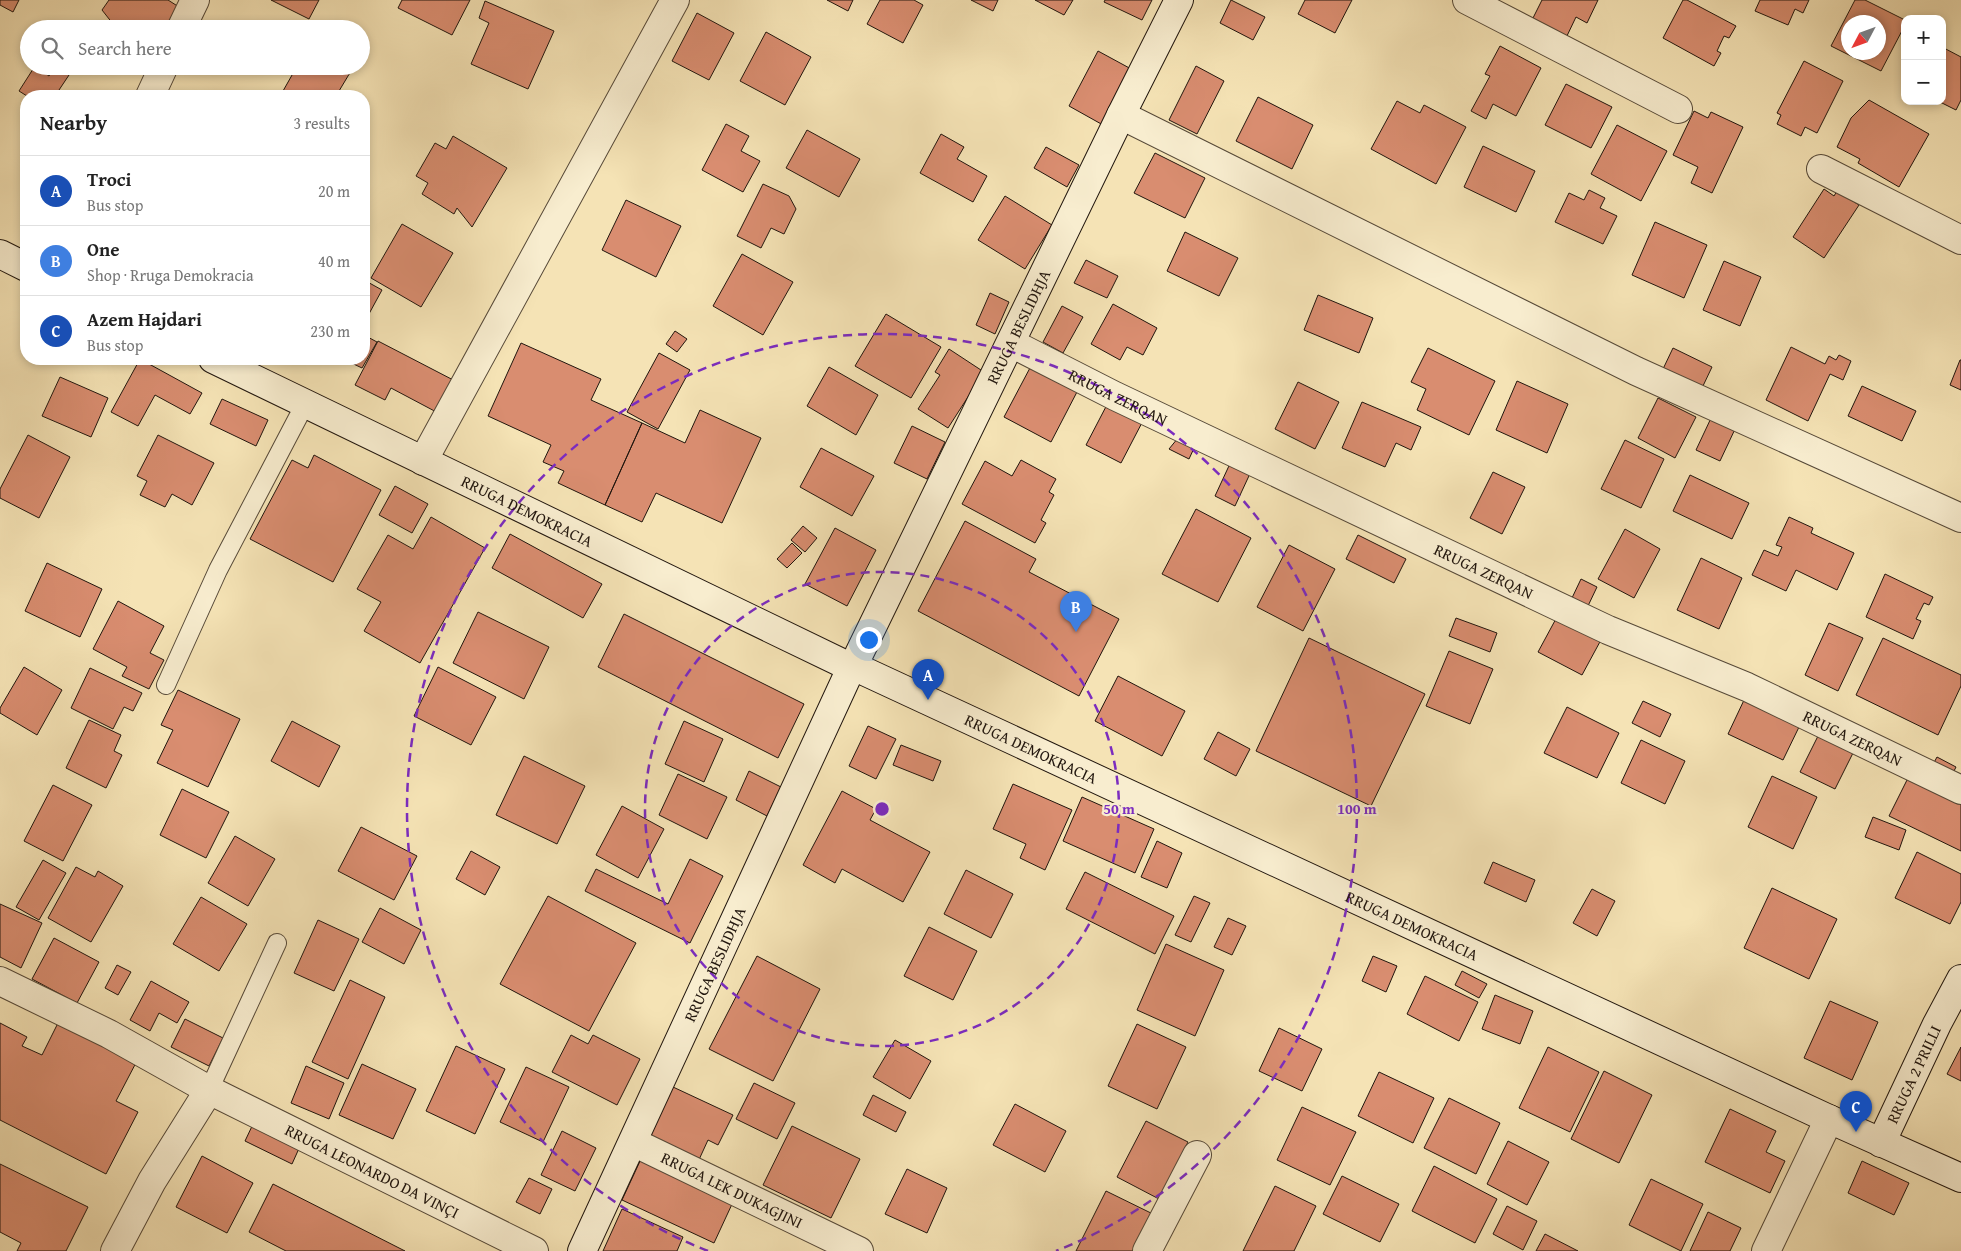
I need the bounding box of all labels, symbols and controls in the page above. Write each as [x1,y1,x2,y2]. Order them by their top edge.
north arrow [1841,15,1886,60]
map controls [1901,15,1946,105]
button: + [1901,15,1946,60]
search box [20,20,370,75]
icon: search [38,34,66,62]
text: Search here [78,34,172,62]
button: − [1901,60,1946,105]
text: Nearby [40,107,107,138]
text: 3 results [293,111,350,135]
text: Troci [87,165,131,193]
text: A [51,179,61,203]
text: 20 m [318,179,350,203]
text: Bus stop [87,193,143,217]
text: One [87,235,120,263]
text: B [51,249,61,273]
text: 40 m [318,249,350,273]
text: Shop · Rruga Demokracia [87,263,254,287]
street label: RRUGA BESLIDHJA [980,265,1056,388]
text: Azem Hajdari [87,305,202,333]
text: C [51,319,61,343]
text: 230 m [310,319,350,343]
text: Bus stop [87,333,143,357]
street label: RRUGA ZERQAN [1065,362,1172,431]
street label: RRUGA DEMOKRACIA [457,469,597,553]
street label: RRUGA ZERQAN [1430,537,1538,605]
pin: B [1060,591,1092,632]
your location [856,627,882,653]
pin: A [912,659,944,700]
street label: RRUGA ZERQAN [1799,704,1907,772]
street label: RRUGA DEMOKRACIA [961,707,1102,790]
text: 50 m [1103,798,1135,819]
text: 100 m [1337,798,1377,819]
centre of rings [873,800,891,818]
street label: RRUGA DEMOKRACIA [1342,884,1483,967]
street label: RRUGA BESLIDHJA [677,902,752,1026]
street label: RRUGA 2 PRILLI [1880,1021,1947,1127]
pin: C [1840,1091,1872,1132]
street label: RRUGA LEONARDO DA VINÇI [281,1118,464,1224]
street label: RRUGA LEK DUKAGJINI [657,1145,807,1234]

